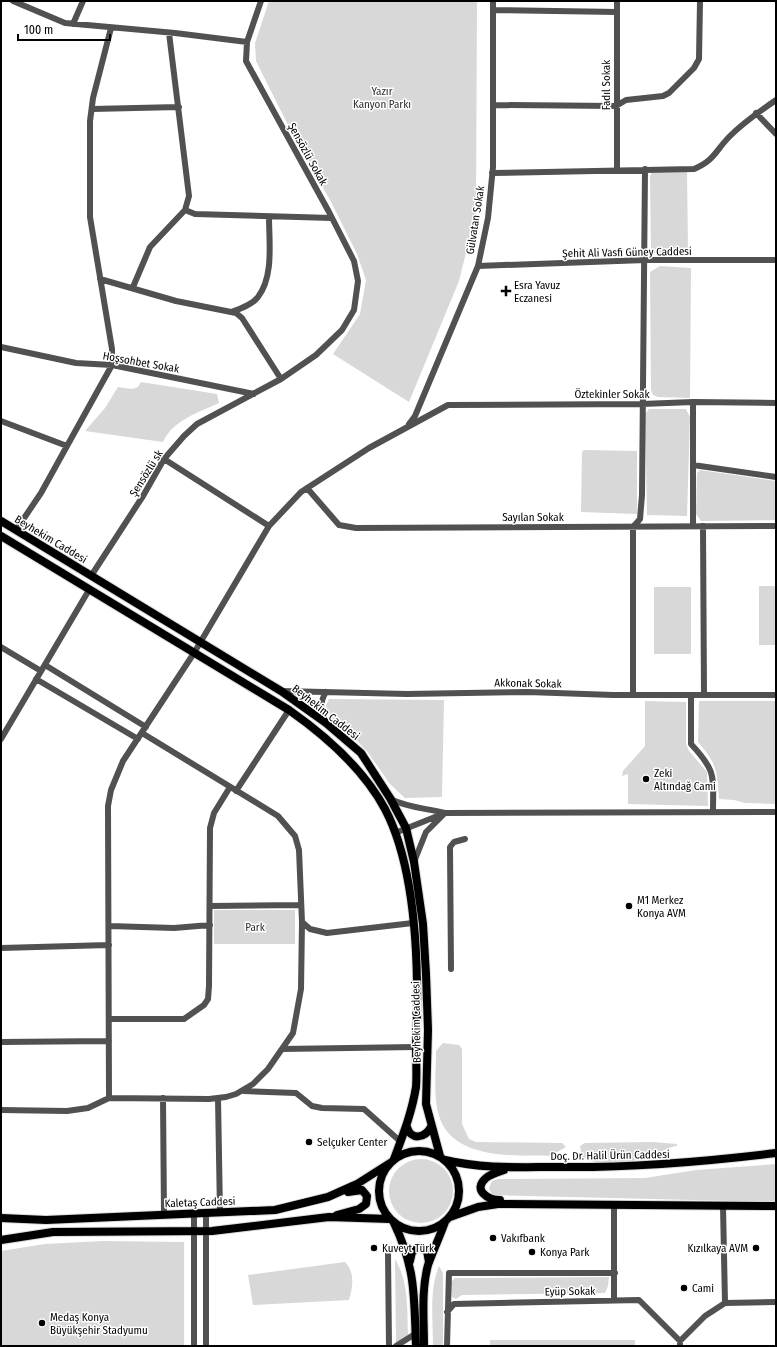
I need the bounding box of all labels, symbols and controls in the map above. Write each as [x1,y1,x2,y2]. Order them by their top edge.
scale bar [18,16,110,42]
text: 100 m [24,23,53,37]
street label: Fadıl Sokak [600,59,613,110]
park label: Yazır Kanyon Parkı [353,85,411,111]
street label: Şensözlü Sokak [285,121,330,189]
street label: Gülvatan Sokak [464,184,487,255]
street label: Şehit Ali Vasfi Güney Caddesi [562,245,692,260]
place label: Esra Yavuz Eczanesi [514,279,561,305]
marker: Esra Yavuz Eczanesi [501,286,511,296]
street label: Hoşsohbet Sokak [102,349,181,376]
street label: Öztekinler Sokak [574,388,650,401]
street label: Şensözlü sk [127,447,166,499]
street label: Sayılan Sokak [502,511,565,524]
street label: Beyhekim Caddesi [12,513,89,566]
street label: Akkonak Sokak [494,676,563,691]
street label: Beyhekim Caddesi [289,682,362,743]
place label: Zeki Altındağ Cami [654,767,716,793]
marker: Zeki Altındağ Cami [641,774,651,784]
place label: M1 Merkez Konya AVM [637,894,686,920]
marker: M1 Merkez Konya AVM [624,901,634,911]
park label: Park [245,921,266,934]
street label: Beyhekim Caddesi [409,981,424,1063]
place label: Selçuker Center [317,1136,387,1149]
marker: Selçuker Center [304,1137,314,1147]
street label: Doç. Dr. Halil Ürün Caddesi [550,1148,670,1163]
street label: Kaletaş Caddesi [164,1195,236,1210]
place label: Vakıfbank [501,1232,546,1245]
marker: Vakıfbank [488,1233,498,1243]
place label: Kuveyt Türk [382,1242,435,1255]
place label: Kızılkaya AVM [688,1242,748,1255]
marker: Kuveyt Türk [369,1243,379,1253]
marker: Kızılkaya AVM [751,1243,761,1253]
place label: Konya Park [540,1246,590,1259]
marker: Konya Park [527,1247,537,1257]
place label: Cami [692,1282,714,1295]
marker: Cami [679,1283,689,1293]
street label: Eyüp Sokak [545,1285,596,1298]
place label: Medaş Konya Büyükşehir Stadyumu [50,1311,148,1337]
marker: Medaş Konya Büyükşehir Stadyumu [37,1318,47,1328]

